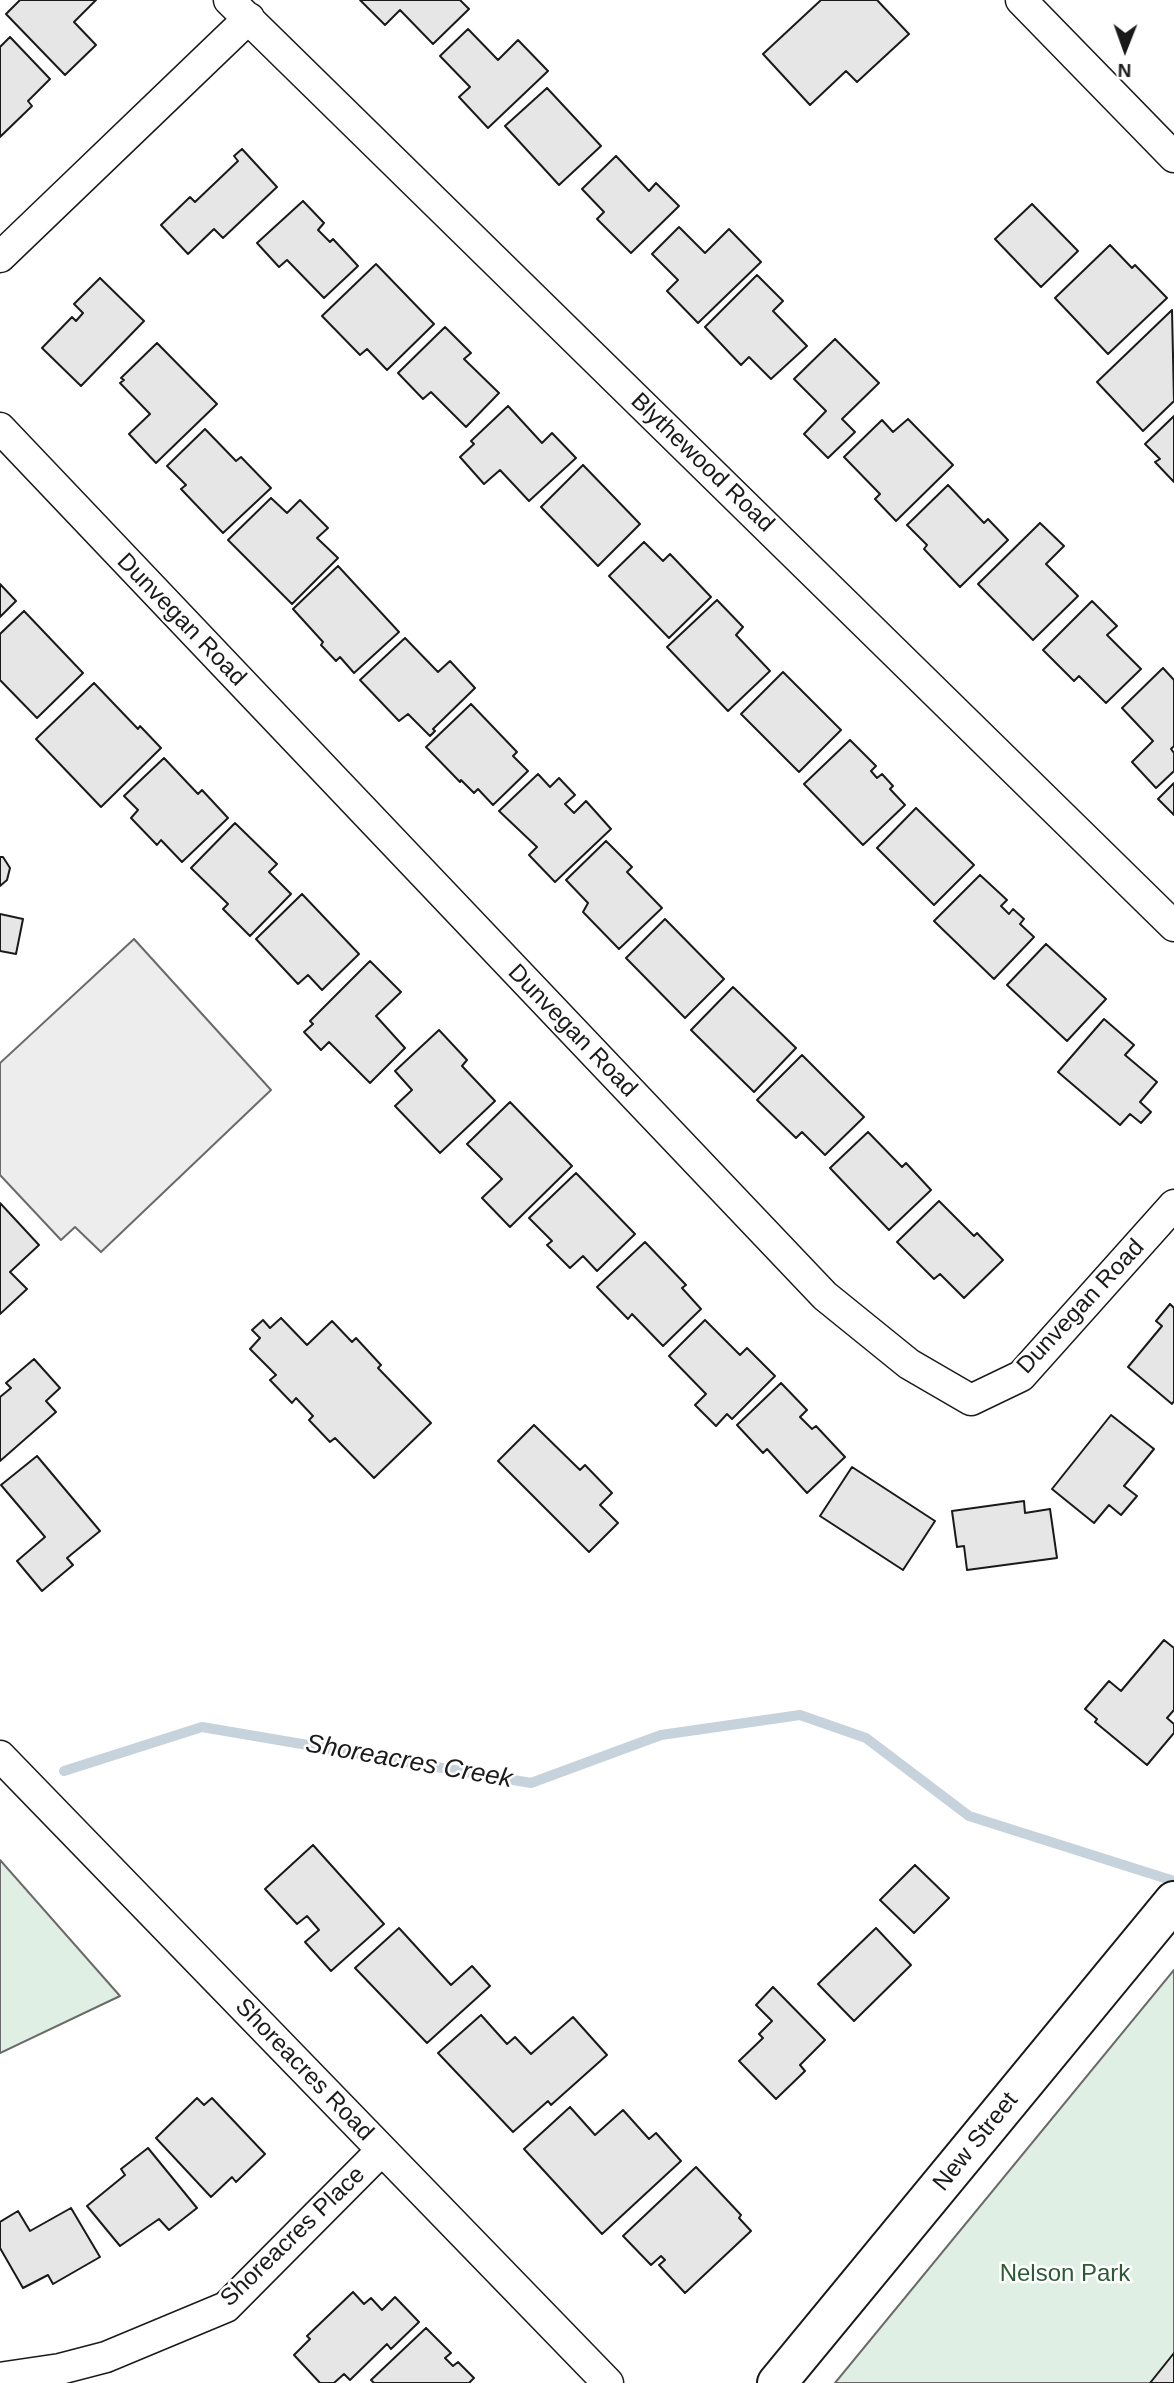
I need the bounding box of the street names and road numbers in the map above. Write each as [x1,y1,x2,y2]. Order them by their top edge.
street label: Blythewood Road [624,387,780,539]
street label: Dunvegan Road [110,548,252,692]
street label: Dunvegan Road [501,959,643,1103]
street label: Dunvegan Road [1011,1234,1151,1380]
street label: Shoreacres Road [229,1993,379,2147]
street label: New Street [927,2087,1025,2197]
street label: Shoreacres Place [215,2161,371,2313]

